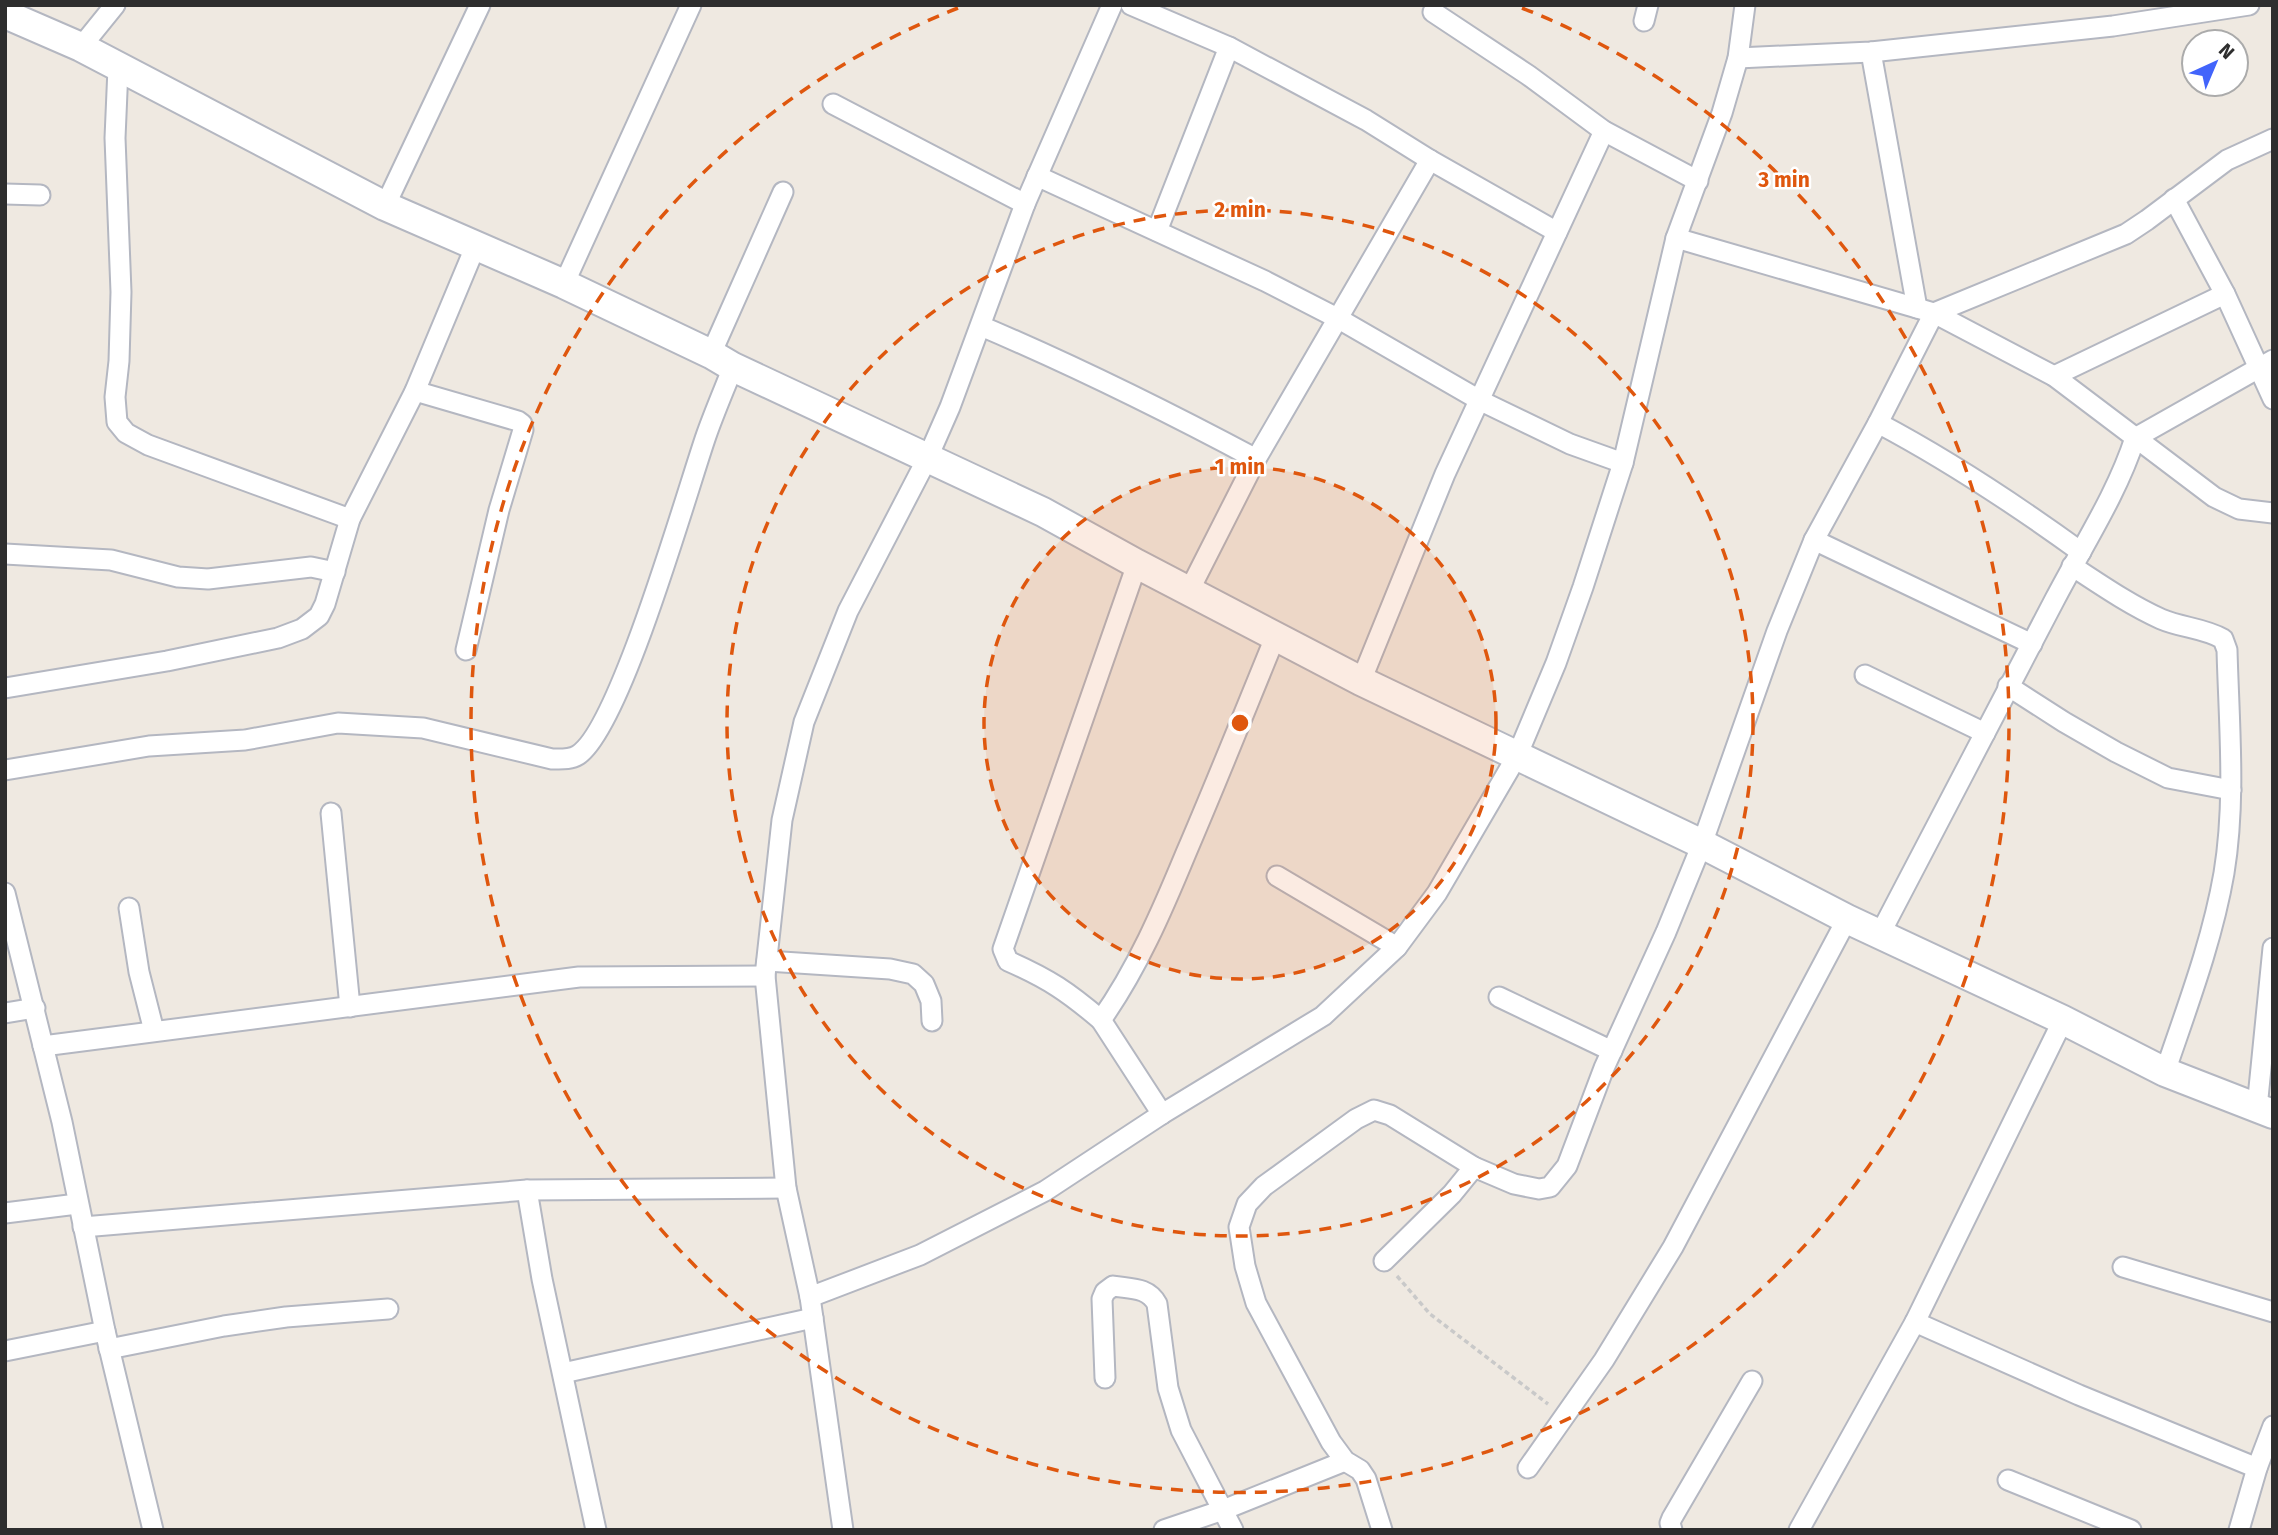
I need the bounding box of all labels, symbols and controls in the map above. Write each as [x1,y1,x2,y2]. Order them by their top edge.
north arrow [2180,28,2250,98]
text: N [2214,38,2239,64]
text: 3 min [1757,167,1810,193]
text: 2 min [1214,197,1266,223]
text: 1 min [1215,454,1265,480]
centre of rings [1228,711,1252,735]

